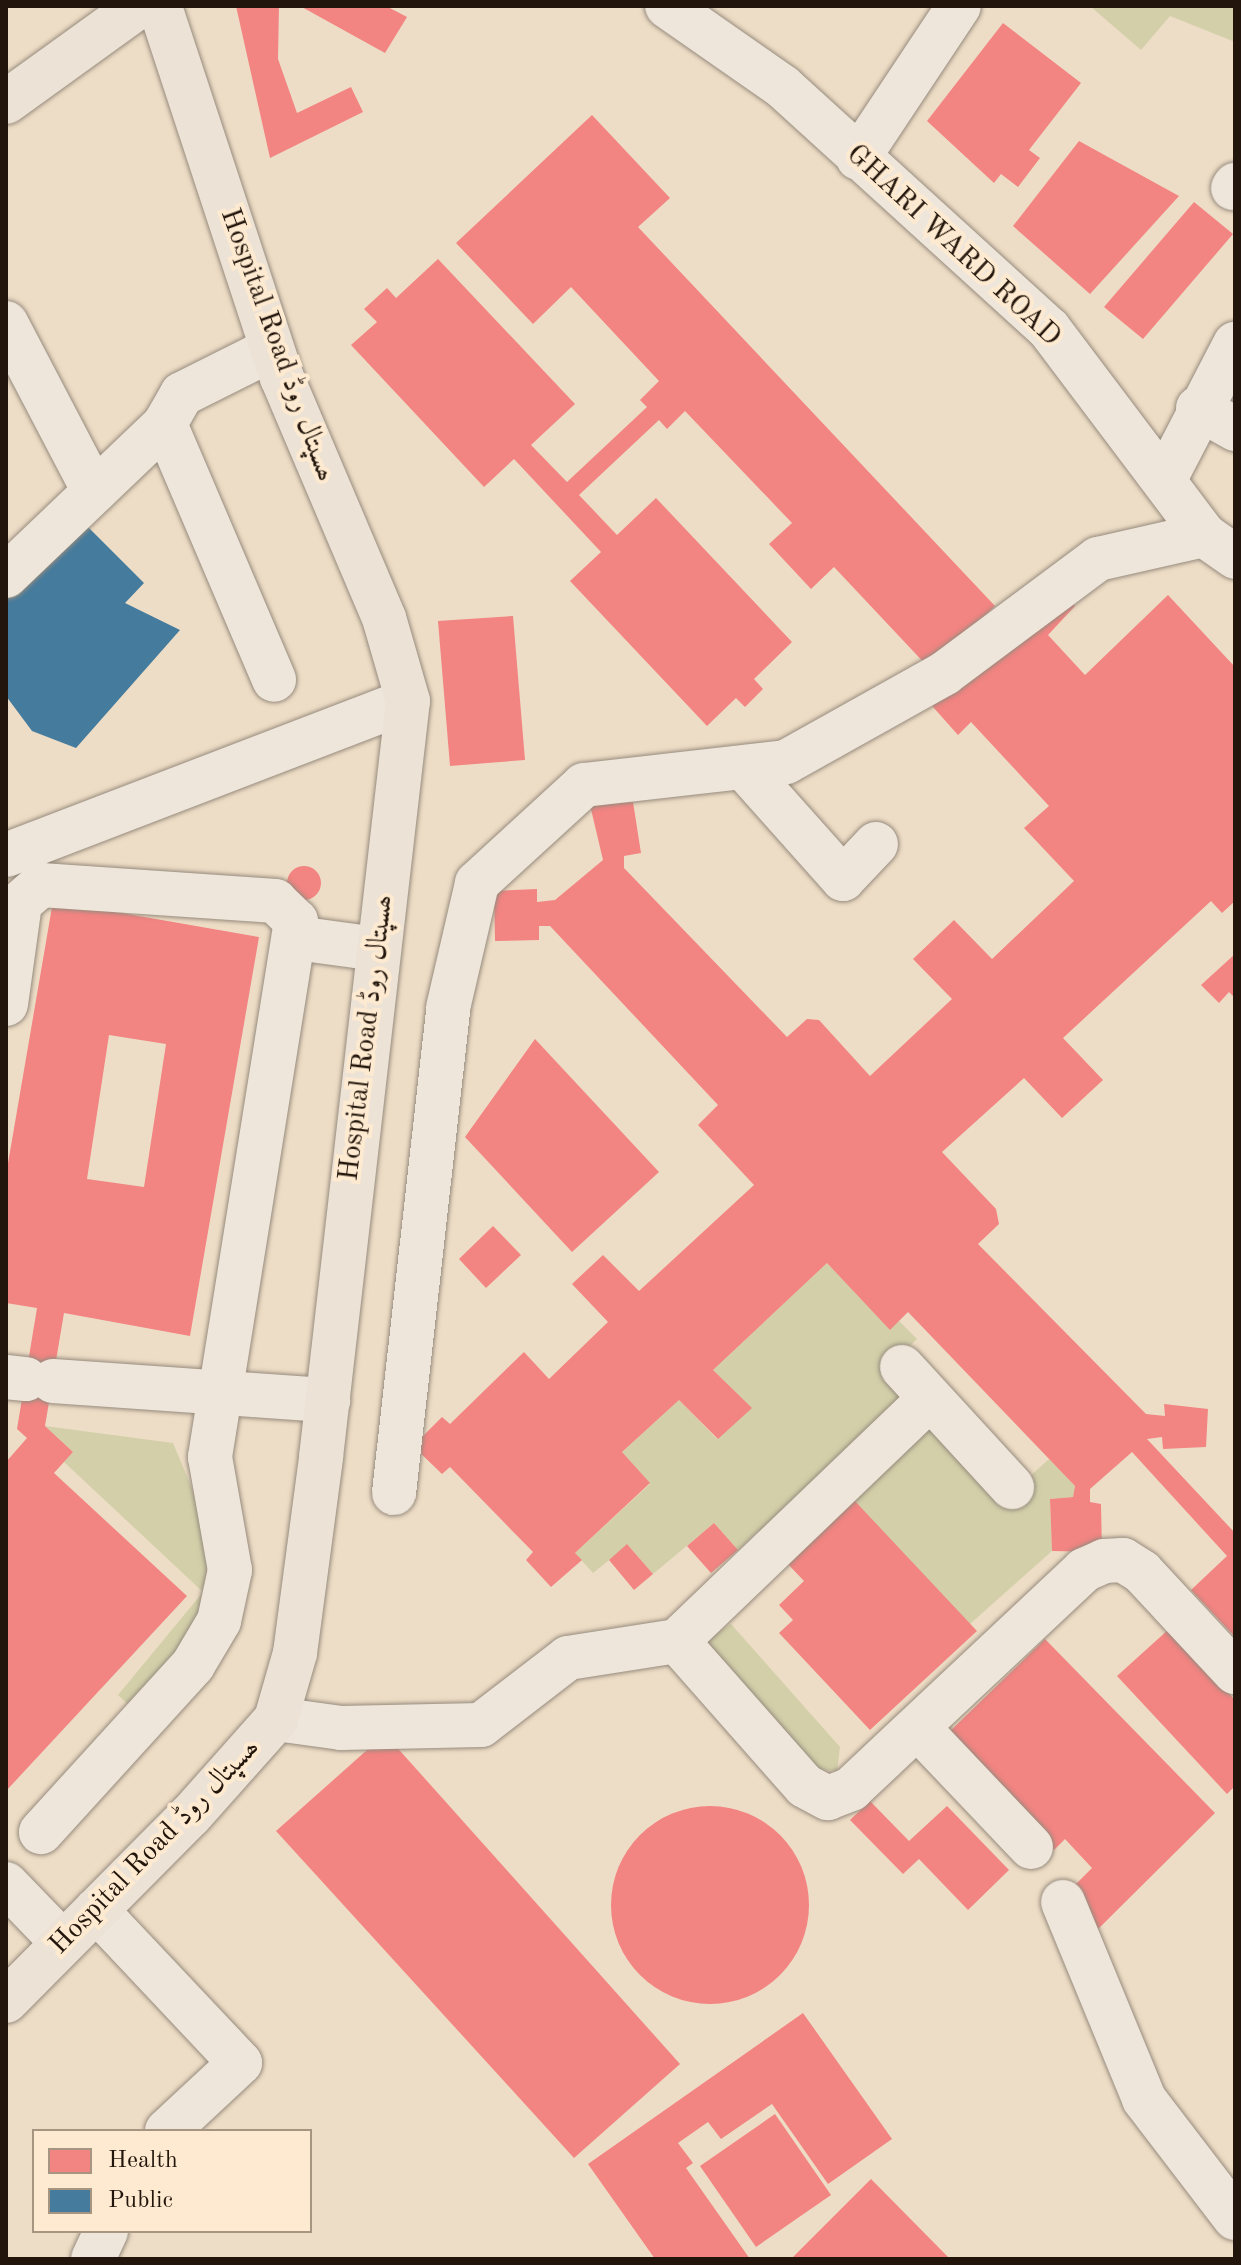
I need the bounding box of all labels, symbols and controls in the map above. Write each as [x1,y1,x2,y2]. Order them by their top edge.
street label: GHARI WARD ROAD [839,138,1067,354]
street label: Hospital Road ھسپتال روڈ [212,204,342,486]
street label: Hospital Road ھسپتال روڈ [333,893,401,1183]
street label: Hospital Road ھسپتال روڈ [43,1732,267,1962]
legend [32,2129,312,2233]
text: Health [108,2149,178,2173]
text: Public [108,2189,173,2213]

